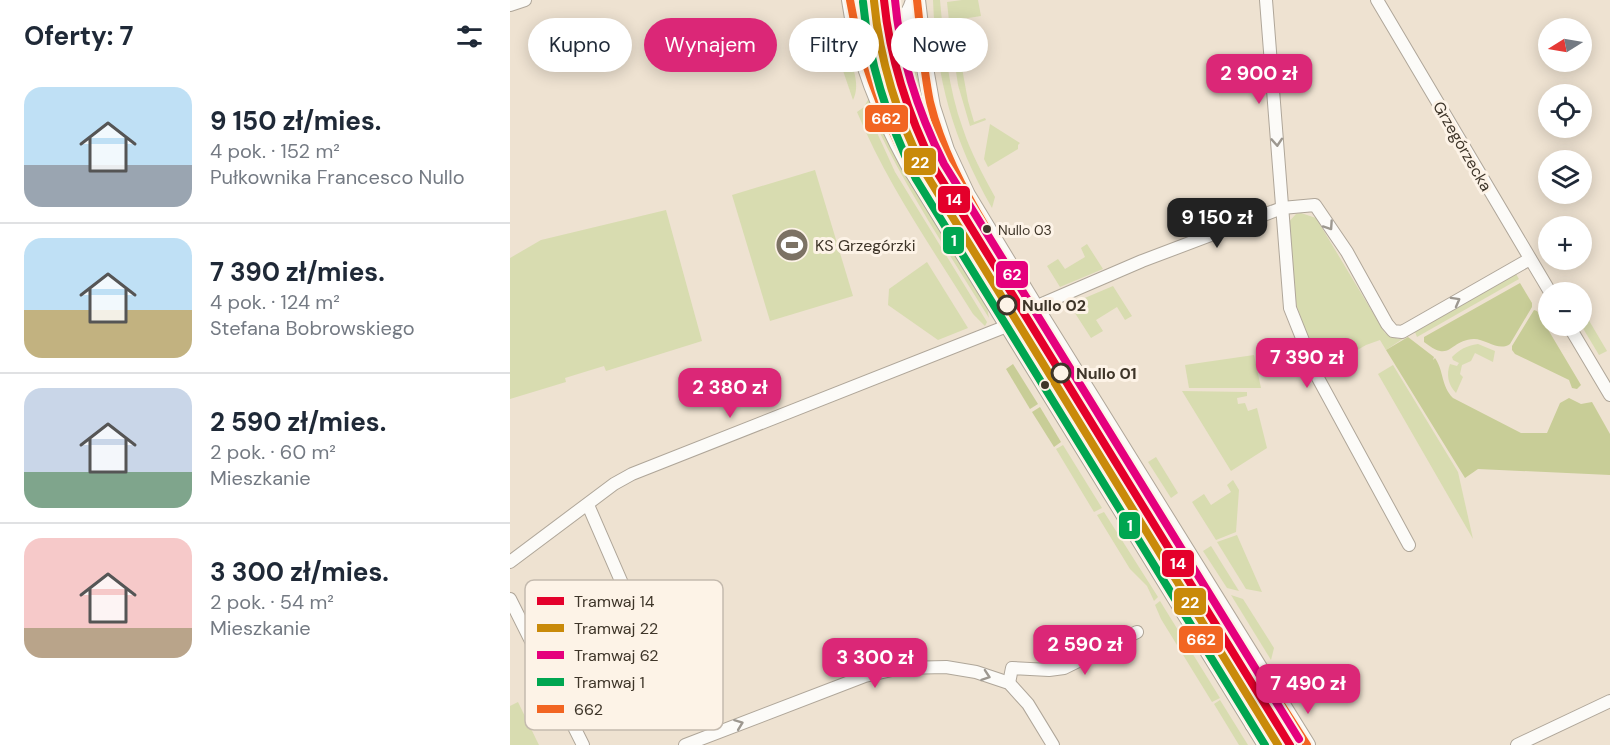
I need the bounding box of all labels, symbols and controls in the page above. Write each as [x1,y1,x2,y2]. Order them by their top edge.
chip: Kupno [528,18,632,72]
chip: Wynajem [644,18,777,72]
chip: Filtry [789,18,879,72]
chip: Nowe [891,18,988,72]
north arrow [1538,18,1592,72]
map controls [1538,18,1592,336]
text: Oferty: 7 [24,19,133,53]
icon: filters [453,20,486,53]
pin: 2 900 zł [1197,54,1321,105]
text: 2 900 zł [1220,60,1298,86]
button: locate [1538,84,1592,138]
street label: Grzegórzecka [1428,97,1497,195]
text: 9 150 zł/mies. [210,104,381,138]
line badge: 662 [864,104,909,133]
text: 662 [871,108,901,129]
icon: home [72,111,144,183]
text: 4 pok. · 152 m² [210,138,340,164]
one-way arrow [1270,138,1283,147]
line badge: 22 [903,147,937,176]
button: layers [1538,150,1592,204]
text: 22 [911,152,929,173]
text: Pułkownika Francesco Nullo [210,164,465,190]
line badge: 14 [937,185,971,214]
text: 14 [946,189,962,210]
pin: 9 150 zł [1155,198,1279,249]
text: 9 150 zł [1181,204,1253,230]
button: + [1538,216,1592,270]
one-way arrow [1322,219,1333,230]
place label: Nullo 03 [998,221,1052,239]
marker: Nullo 03 [981,223,993,235]
line badge: 1 [942,226,965,255]
sports icon: KS Grzegórzki [774,227,810,263]
text: 1 [951,230,957,251]
place label: KS Grzegórzki [815,235,916,256]
text: 7 390 zł/mies. [210,255,385,289]
line badge: 62 [995,260,1029,289]
icon: home [72,262,144,334]
text: 62 [1002,264,1022,285]
button: − [1538,282,1592,336]
text: 4 pok. · 124 m² [210,289,340,315]
marker: Nullo 02 [997,295,1017,315]
place label: Nullo 02 [1022,295,1086,316]
one-way arrow [1450,296,1460,308]
text: Stefana Bobrowskiego [210,315,415,341]
pin: 7 390 zł [1245,338,1369,389]
text: 7 390 zł [1270,344,1344,370]
marker: Nullo 01 [1051,363,1071,383]
place label: Nullo 01 [1076,363,1137,384]
pin: 2 380 zł [668,368,792,419]
text: 2 380 zł [692,374,768,400]
unlabelled marker [1039,379,1051,391]
text: 2 590 zł/mies. [210,405,386,439]
icon: home [72,412,144,484]
text: 2 pok. · 60 m² [210,439,336,465]
text: Mieszkanie [210,465,311,491]
line badge: 1 [1118,511,1141,540]
text: 1 [1127,515,1133,536]
line badge: 14 [1161,549,1195,578]
text: 14 [1170,553,1186,574]
text: 3 300 zł/mies. [210,555,389,589]
icon: home [72,562,144,634]
legend [525,580,723,730]
line badge: 22 [1173,587,1207,616]
text: 2 pok. · 54 m² [210,589,334,615]
text: Tramwaj 14 [574,591,655,612]
text: 22 [1181,592,1199,613]
text: Mieszkanie [210,615,311,641]
text: Tramwaj 22 [574,618,658,639]
pin: 2 590 zł [1023,625,1147,676]
line badge: 662 [1178,625,1224,654]
text: 662 [1186,629,1216,650]
text: 2 590 zł [1047,631,1123,657]
pin: 3 300 zł [813,638,937,689]
text: 3 300 zł [836,644,914,670]
text: Tramwaj 62 [574,645,659,666]
pin: 7 490 zł [1246,664,1370,715]
one-way arrow [980,668,991,681]
text: 7 490 zł [1270,670,1346,696]
text: Tramwaj 1 [574,672,645,693]
text: 662 [574,699,603,720]
one-way arrow [733,719,744,731]

